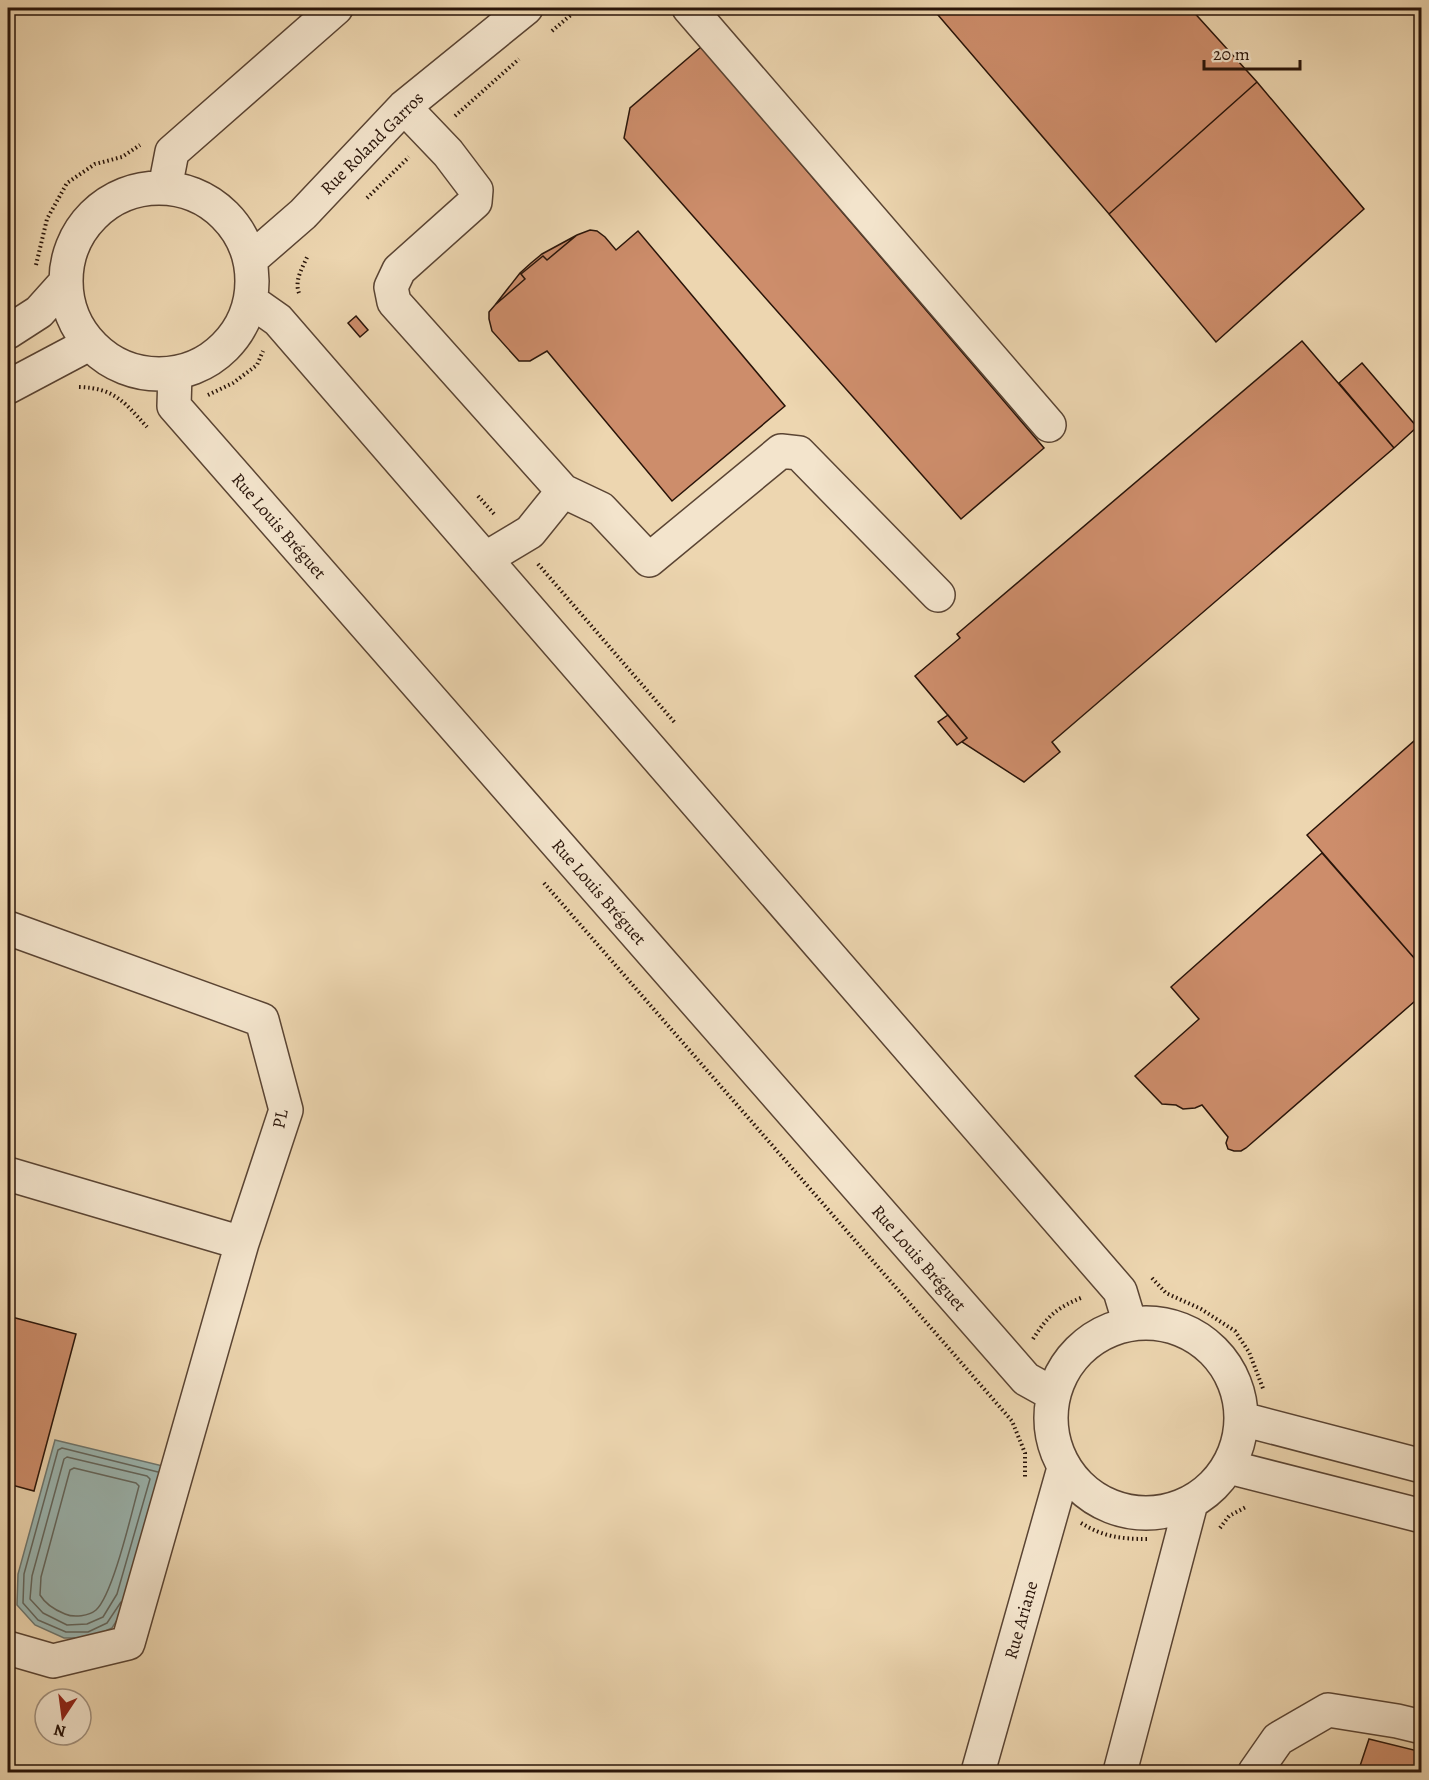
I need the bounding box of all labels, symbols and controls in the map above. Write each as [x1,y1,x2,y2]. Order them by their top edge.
scale bar [1204,33,1300,71]
text: 20 m [1213,42,1250,66]
street label: Rue Roland Garros [315,86,429,200]
street label: Rue Louis Bréguet [226,468,332,584]
street label: Rue Louis Bréguet [546,834,652,950]
street label: PL [266,1107,294,1131]
street label: Rue Louis Bréguet [866,1200,972,1316]
street label: Rue Ariane [998,1578,1044,1662]
north arrow [33,1687,93,1747]
text: N [51,1719,68,1743]

